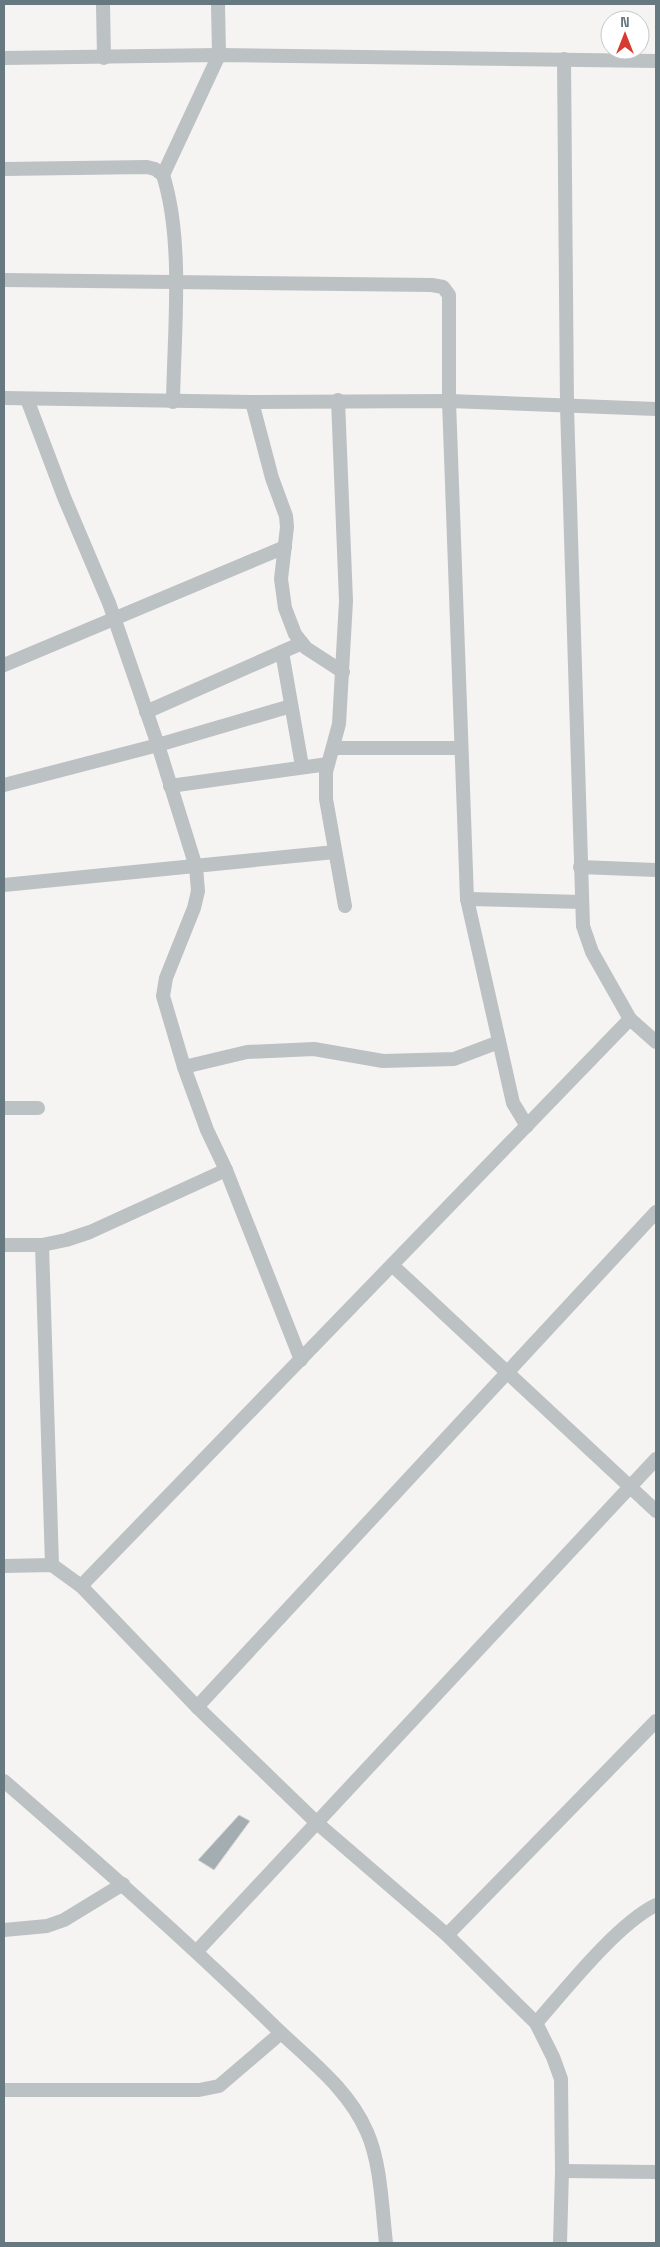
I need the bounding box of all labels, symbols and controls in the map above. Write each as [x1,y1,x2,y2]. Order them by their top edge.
north arrow [600,10,650,60]
text: N [620,13,630,31]

